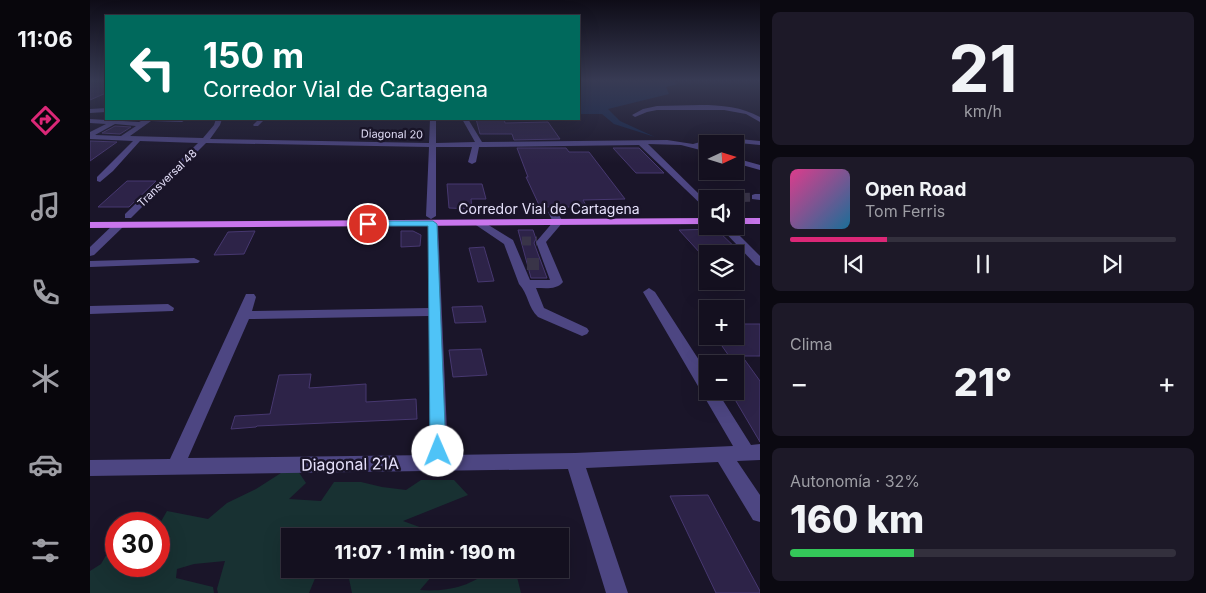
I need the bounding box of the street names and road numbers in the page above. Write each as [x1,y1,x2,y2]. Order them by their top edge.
street label: Diagonal 20 [361,126,423,142]
street label: Transversal 48 [134,146,200,210]
street label: Corredor Vial de Cartagena [458,200,640,217]
street label: Diagonal 21A [301,453,399,475]

